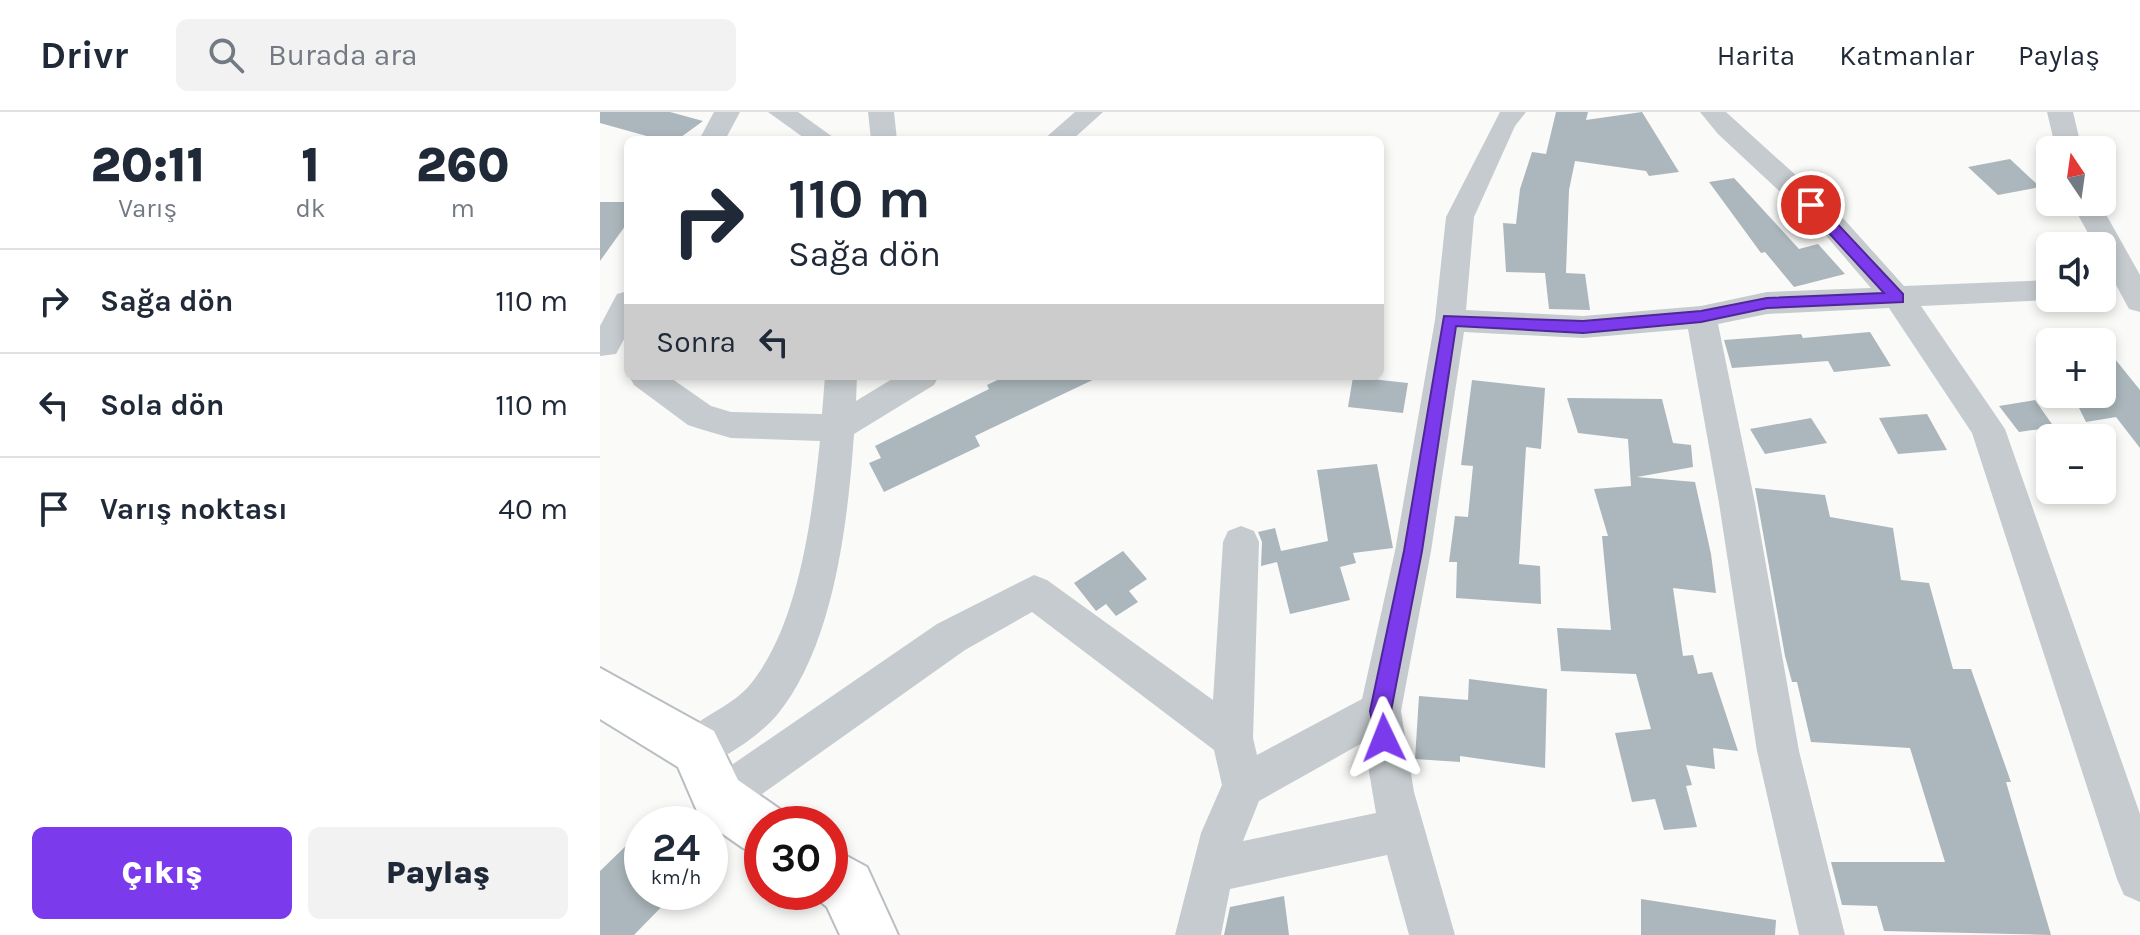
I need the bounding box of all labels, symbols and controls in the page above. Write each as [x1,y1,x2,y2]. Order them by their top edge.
search box [176,19,736,91]
text: Drivr [40,33,128,78]
icon: search [204,33,248,77]
text: Burada ara [268,37,418,73]
text: Harita [1717,39,1795,72]
text: Katmanlar [1839,39,1974,72]
text: Paylaş [2018,39,2100,72]
north arrow [2036,136,2116,216]
map controls [2036,136,2116,504]
text: 20:11 [90,137,205,193]
text: 1 [301,137,320,193]
text: 260 [416,137,509,193]
text: 110 m [788,166,931,231]
icon: right [656,168,760,272]
pin [1777,171,1845,239]
icon: arrive [1789,183,1833,227]
text: Varış [118,193,177,224]
text: dk [295,193,325,224]
text: m [451,193,475,224]
button: sound [2036,232,2116,312]
text: Sağa dön [788,233,941,275]
icon: right [32,279,76,323]
text: Sağa dön [100,283,233,319]
text: 110 m [495,283,568,319]
icon: left [752,320,796,364]
text: Sonra [656,324,736,360]
button: + [2036,328,2116,408]
icon: left [32,383,76,427]
text: Sola dön [100,387,224,423]
text: 110 m [495,387,568,423]
button: − [2036,424,2116,504]
icon: arrive [32,487,76,531]
text: Varış noktası [100,491,288,527]
text: 40 m [498,491,568,527]
position arrow [1342,696,1426,780]
speed limit sign: 30 [744,806,848,910]
text: 24 [652,824,700,871]
button: Çıkış [32,827,292,919]
button: Paylaş [308,827,568,919]
text: km/h [651,866,701,889]

